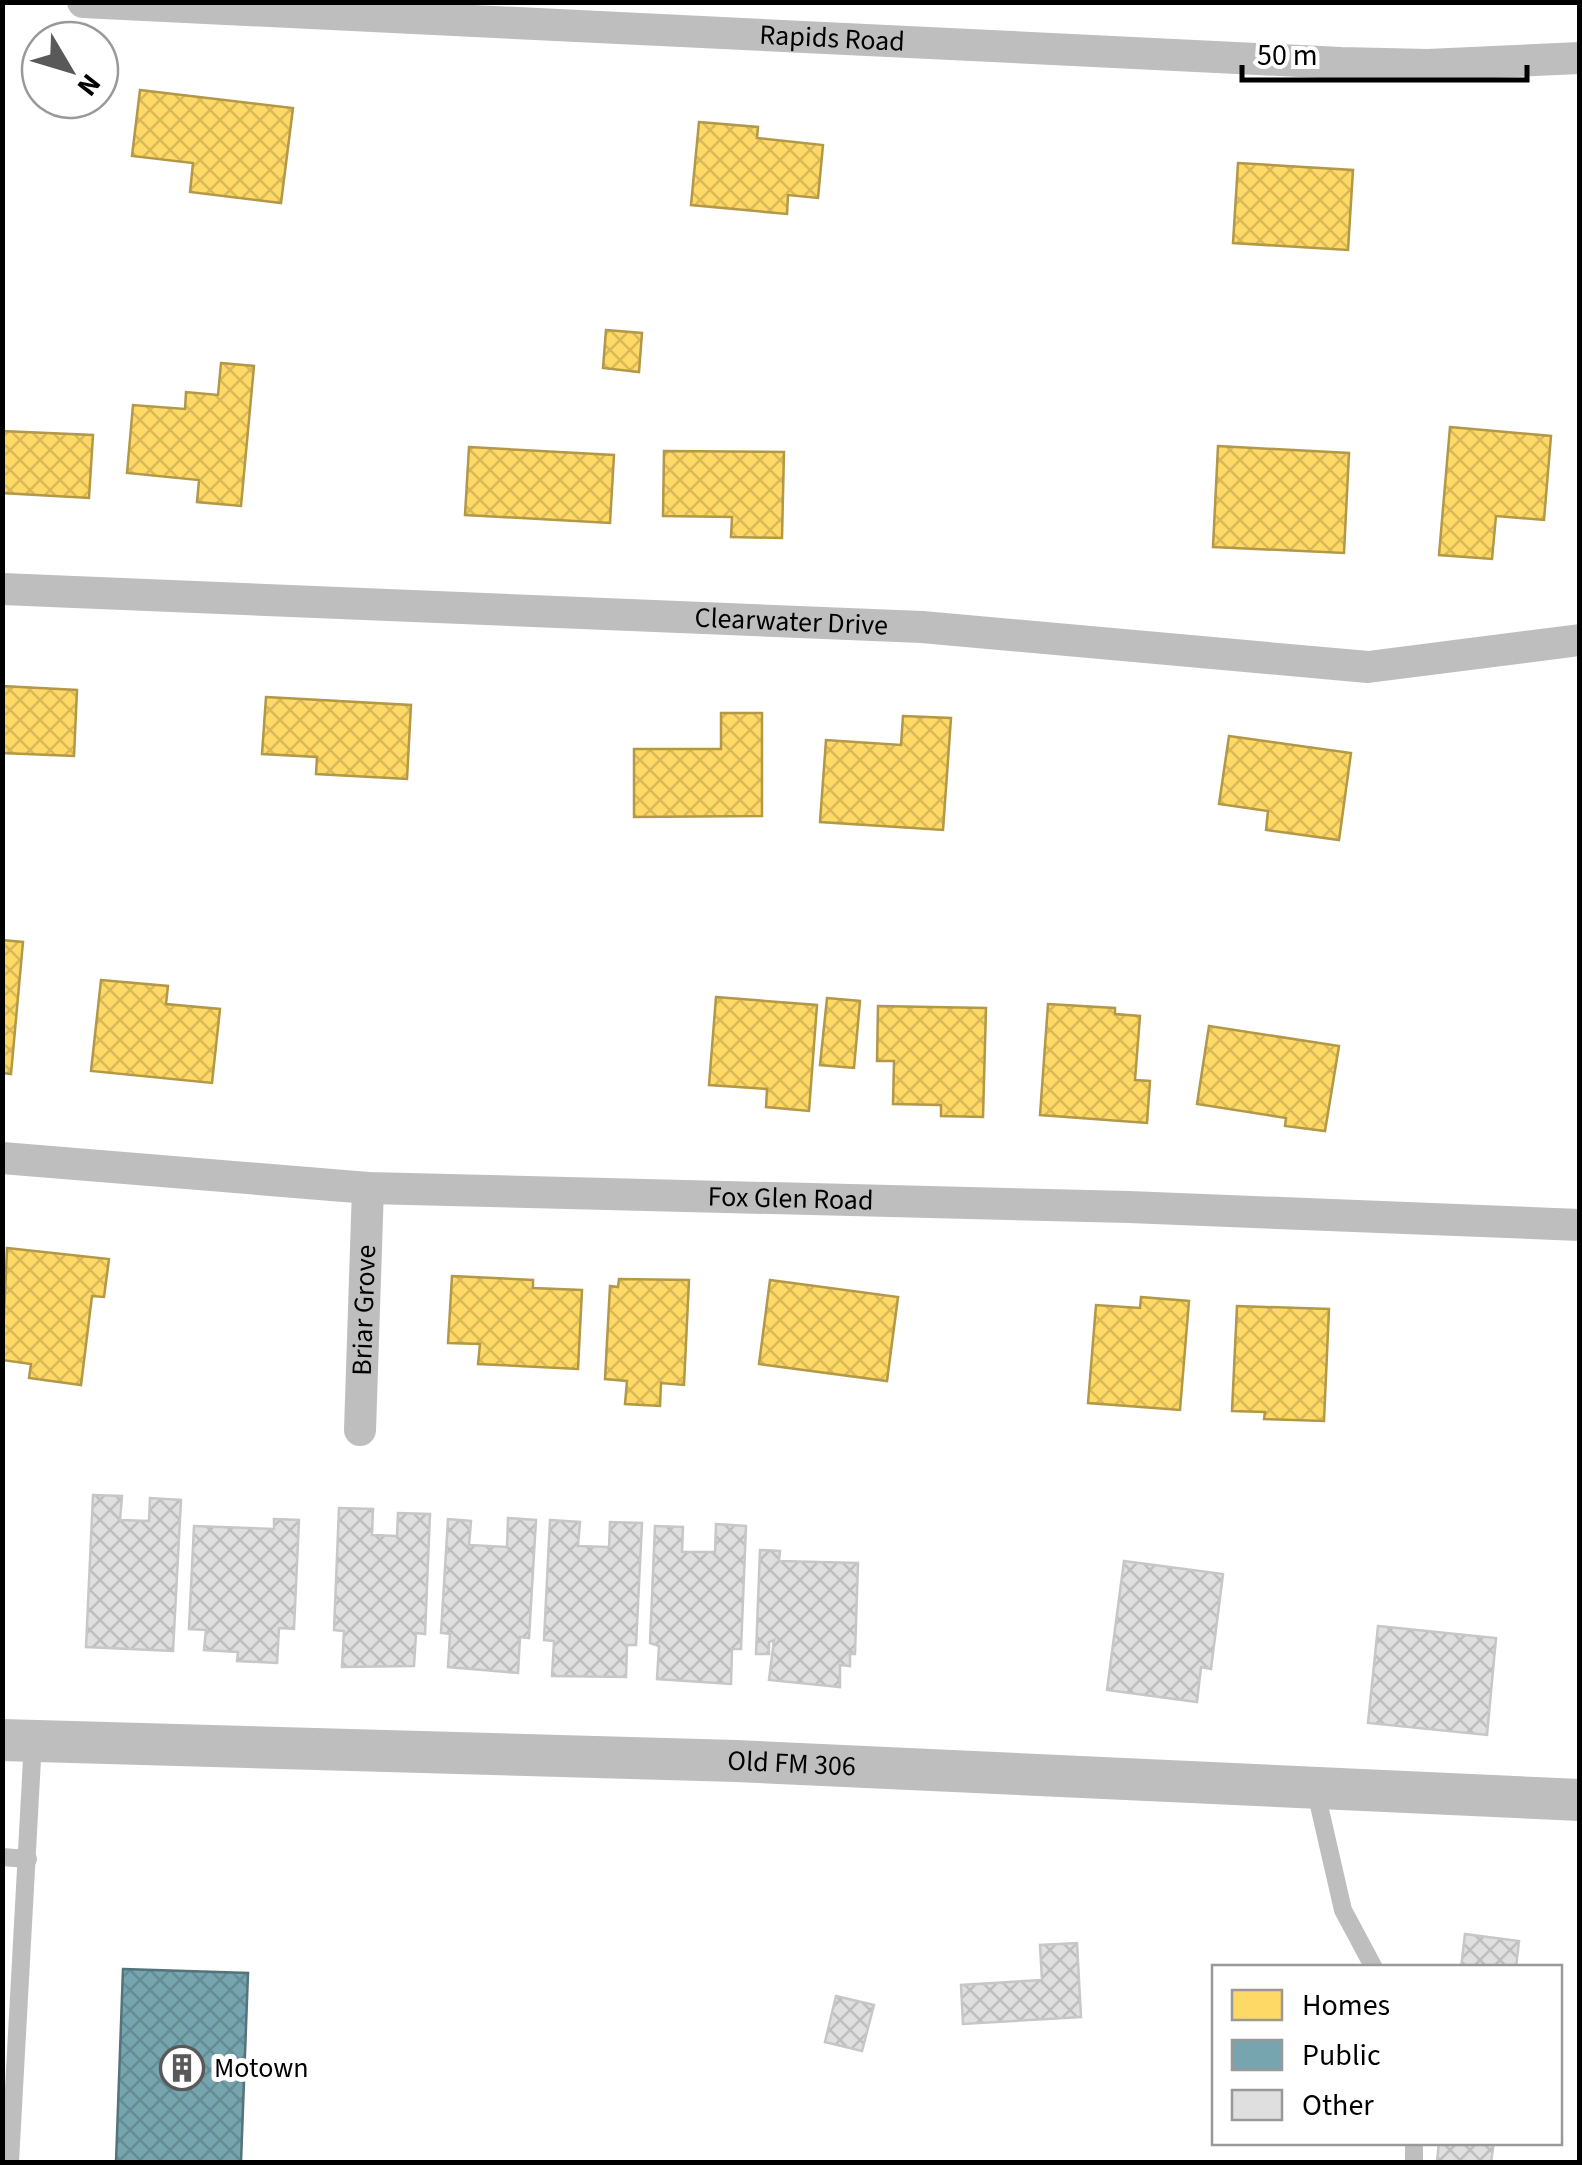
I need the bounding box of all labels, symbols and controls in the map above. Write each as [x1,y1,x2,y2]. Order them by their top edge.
street label: Rapids Road [759,15,906,62]
north arrow [20,20,120,120]
scale bar [1242,20,1527,82]
text: 50 m [1257,34,1318,77]
text: N [67,65,110,104]
street label: Clearwater Drive [694,598,889,646]
street label: Fox Glen Road [707,1176,874,1221]
street label: Briar Grove [342,1244,386,1376]
street label: Old FM 306 [727,1741,857,1787]
legend [1212,1965,1562,2145]
text: Homes [1302,1984,1390,2027]
text: Public [1302,2034,1381,2077]
building icon: Motown [159,2045,205,2091]
place label: Motown [214,2048,309,2088]
text: Other [1302,2084,1374,2127]

